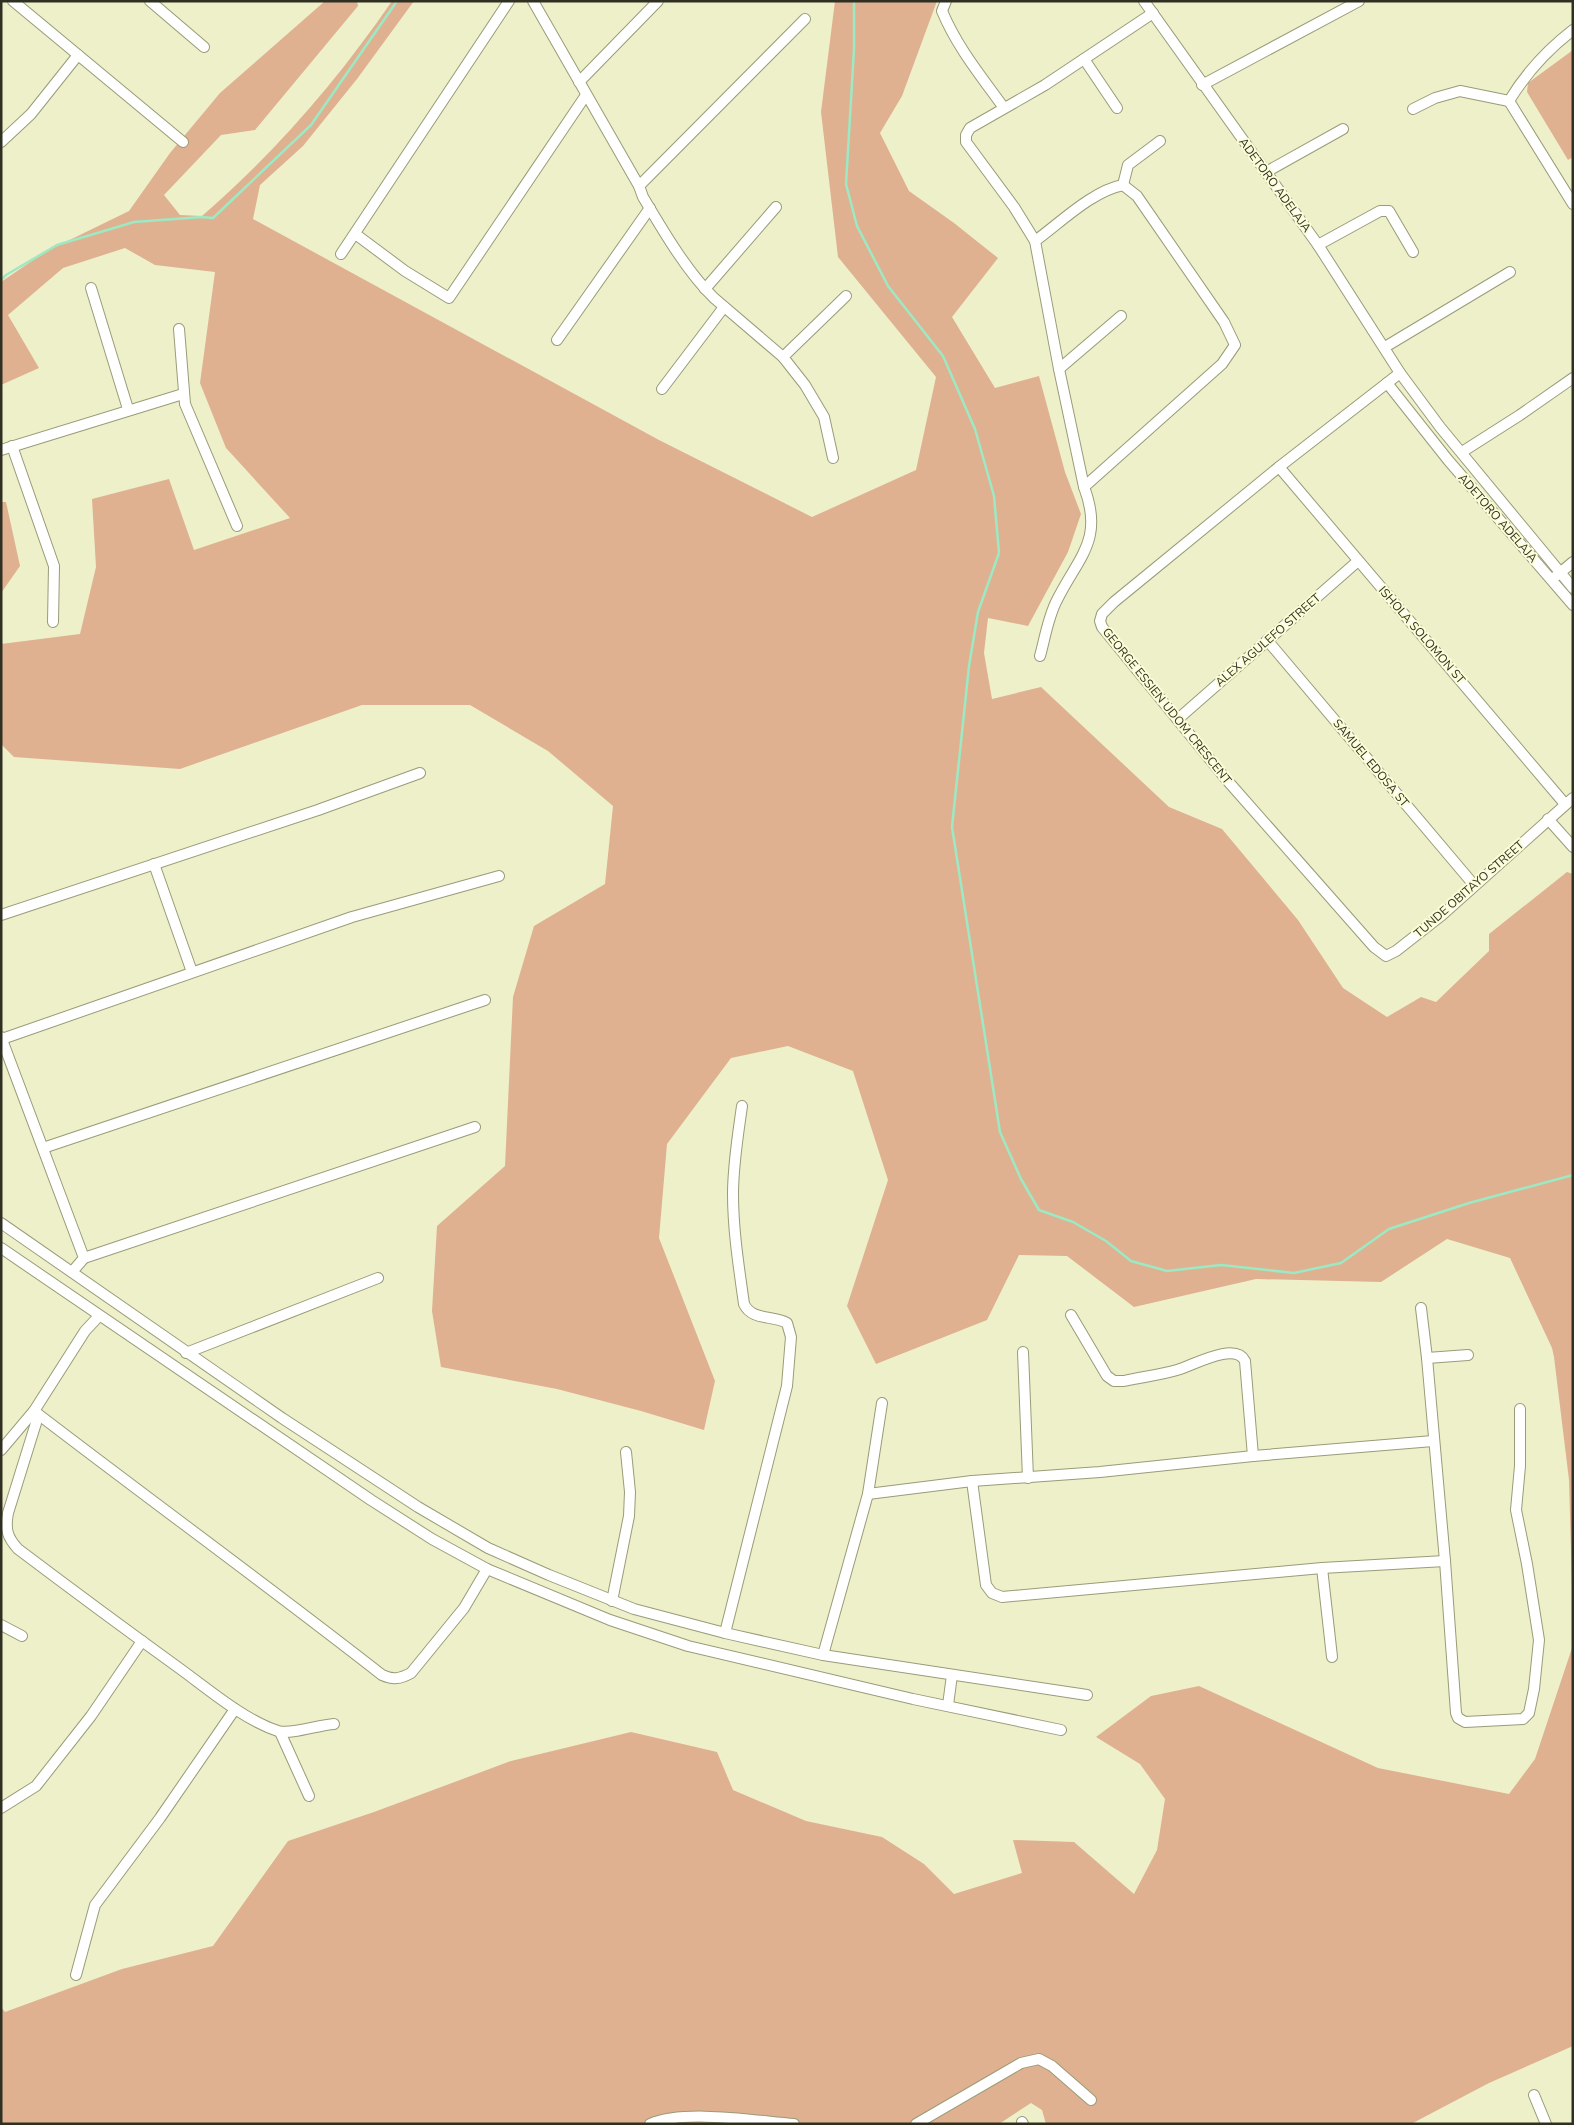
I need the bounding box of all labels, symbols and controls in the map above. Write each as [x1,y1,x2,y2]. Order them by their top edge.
street label: ADETORO ADELAJA [1235,135,1315,236]
street label: ADETORO ADELAJA [1455,470,1541,566]
street label: ISHOLA SOLOMON ST [1375,583,1469,688]
street label: ALEX AGULEFO STREET [1212,589,1325,690]
street label: GEORGE ESSIEN UDOM CRESCENT [1099,624,1236,788]
street label: SAMUEL EDOSA ST [1329,716,1413,811]
street label: TUNDE OBITAYO STREET [1411,836,1528,941]

